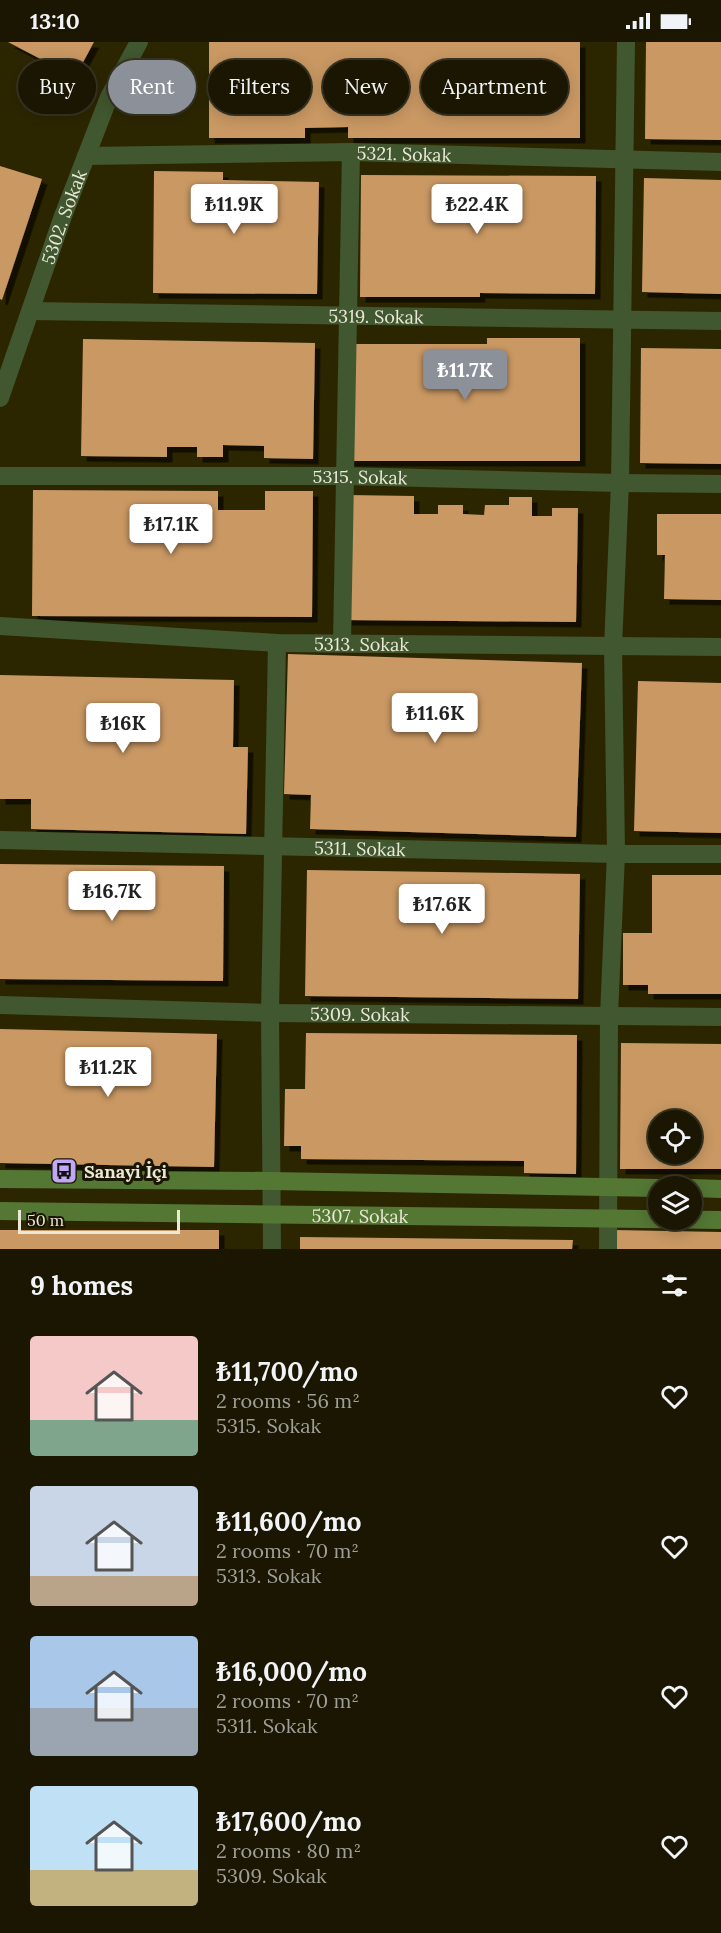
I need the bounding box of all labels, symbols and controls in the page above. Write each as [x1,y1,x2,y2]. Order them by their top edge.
text: 13:10 [30,7,80,35]
chip: Buy [18,60,96,114]
chip: Rent [108,60,196,114]
chip: Filters [208,60,311,114]
chip: New [323,60,409,114]
chip: Apartment [421,60,568,114]
street label: 5321. Sokak [356,141,452,166]
street label: 5302. Sokak [36,166,92,267]
pin: ₺11.9K [185,184,283,235]
pin: ₺22.4K [428,184,526,235]
text: ₺11.9K [205,191,263,216]
text: ₺22.4K [446,191,509,216]
street label: 5319. Sokak [328,304,424,328]
pin: ₺11.7K [416,350,514,401]
text: ₺11.7K [437,357,493,382]
street label: 5315. Sokak [313,465,408,489]
pin: ₺17.1K [122,504,220,555]
text: ₺17.1K [143,511,199,536]
street label: 5313. Sokak [314,632,409,656]
pin: ₺11.6K [386,693,484,744]
text: ₺11.6K [406,700,464,725]
pin: ₺16K [87,703,159,754]
text: ₺16K [100,710,146,735]
street label: 5311. Sokak [314,836,406,861]
pin: ₺16.7K [63,871,161,922]
text: ₺16.7K [82,878,142,903]
pin: ₺17.6K [393,884,491,935]
text: ₺17.6K [413,891,471,916]
street label: 5309. Sokak [310,1002,410,1026]
pin: ₺11.2K [59,1047,157,1098]
text: ₺11.2K [79,1054,137,1079]
map controls [648,1110,702,1230]
button: locate [648,1110,702,1164]
bus stop icon: Sanayi İçi [49,1156,79,1186]
place label: Sanayi İçi [84,1160,167,1183]
button: layers [648,1176,702,1230]
street label: 5307. Sokak [311,1203,409,1228]
scale bar [18,1207,180,1234]
text: 50 m [27,1210,64,1230]
text: 9 homes [30,1269,133,1302]
icon: filters [658,1269,691,1302]
text: ₺11,700/mo [216,1355,358,1388]
icon: home [78,1360,150,1432]
icon: heart [658,1380,691,1413]
text: 2 rooms · 56 m² [216,1388,360,1413]
text: 5315. Sokak [216,1413,321,1438]
text: ₺11,600/mo [216,1505,361,1538]
icon: home [78,1510,150,1582]
icon: heart [658,1530,691,1563]
text: 2 rooms · 70 m² [216,1538,359,1563]
text: 5313. Sokak [216,1563,321,1588]
text: ₺16,000/mo [216,1655,367,1688]
icon: home [78,1660,150,1732]
icon: heart [658,1680,691,1713]
text: 2 rooms · 70 m² [216,1688,359,1713]
text: 5311. Sokak [216,1713,318,1738]
text: ₺17,600/mo [216,1805,361,1838]
icon: home [78,1810,150,1882]
icon: heart [658,1830,691,1863]
text: 2 rooms · 80 m² [216,1838,361,1863]
text: 5309. Sokak [216,1863,327,1888]

